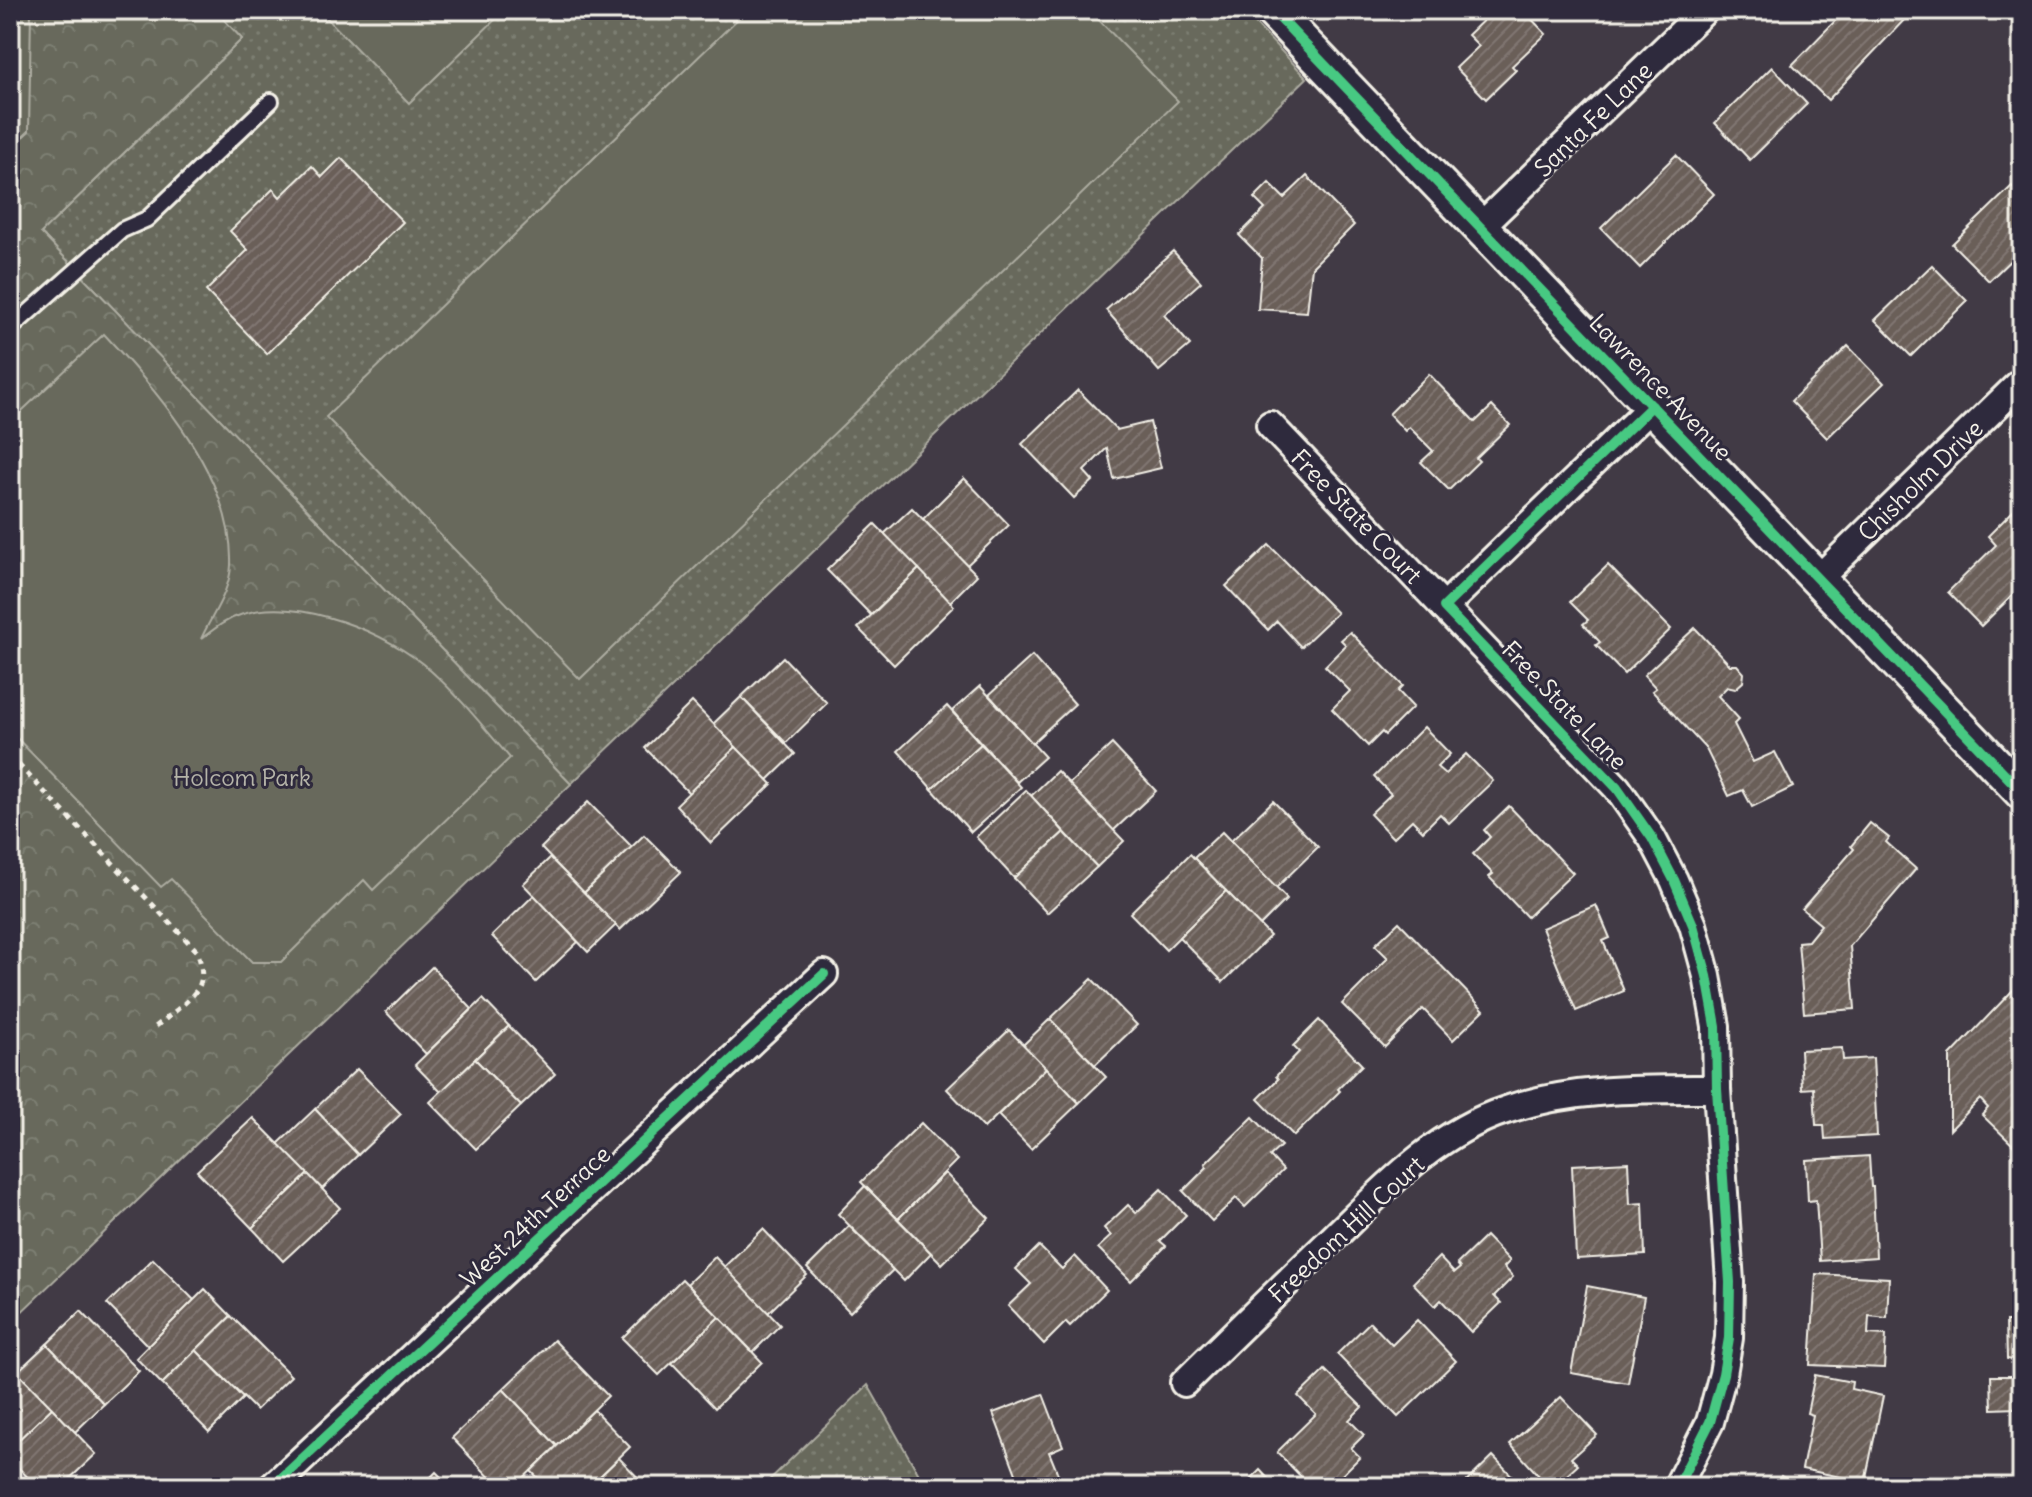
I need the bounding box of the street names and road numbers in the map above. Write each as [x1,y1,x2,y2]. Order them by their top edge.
street label: Santa Fe Lane [1528,55,1658,183]
street label: Lawrence Avenue [1583,307,1739,467]
street label: Chisholm Drive [1851,413,1989,547]
street label: Free State Court [1285,443,1429,589]
street label: Free State Lane [1496,634,1634,776]
street label: West 24th Terrace [454,1139,616,1293]
street label: Freedom Hill Court [1262,1149,1430,1309]

